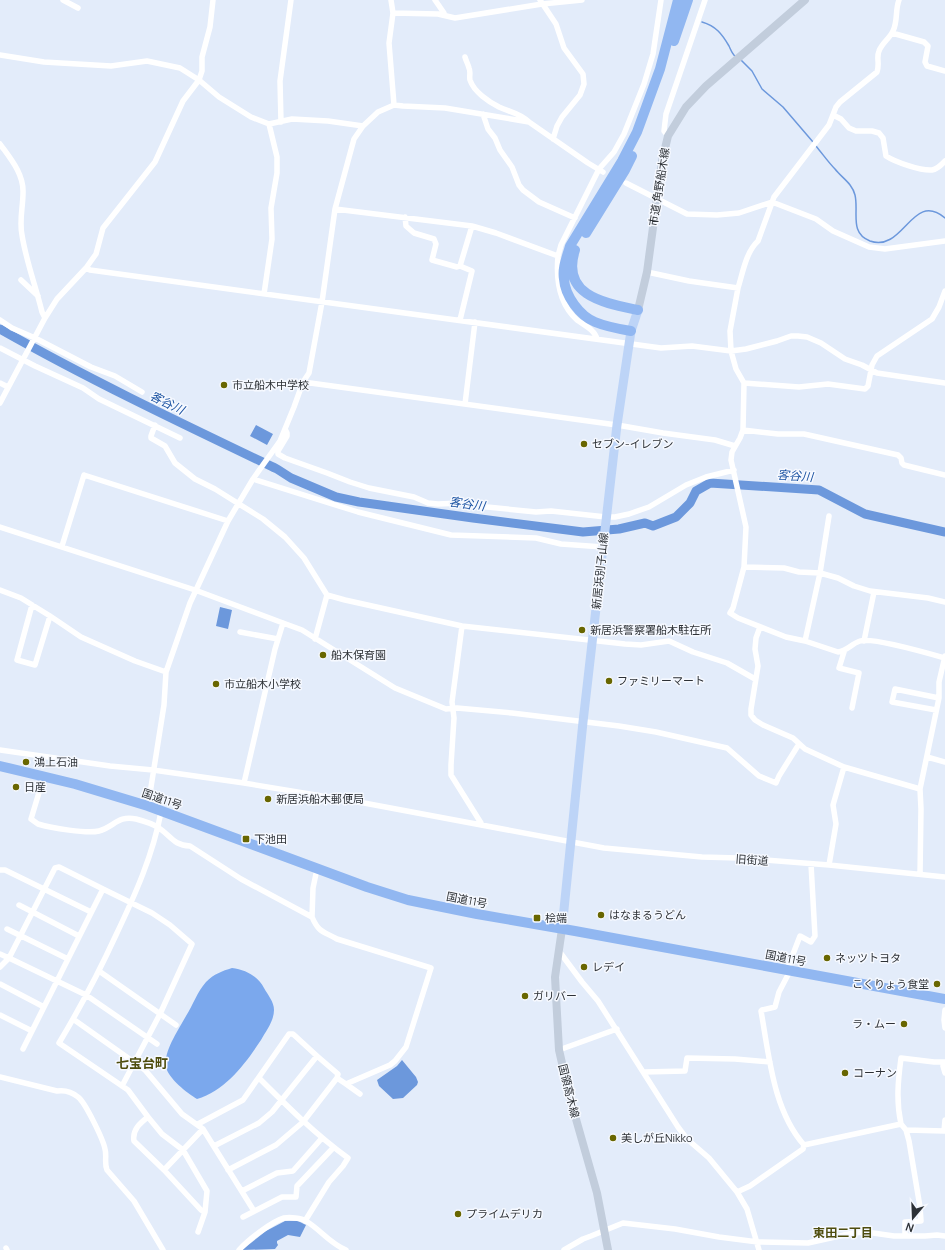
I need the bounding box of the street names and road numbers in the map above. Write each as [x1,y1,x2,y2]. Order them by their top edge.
street label: 市道 角野船木線 [645,147,672,227]
street label: 新居浜別子山線 [588,532,611,610]
street label: 国道11号 [140,785,184,812]
street label: 旧街道 [735,851,769,868]
street label: 国道11号 [445,888,489,911]
street label: 国道11号 [764,946,808,969]
street label: 国領高木線 [556,1062,583,1119]

